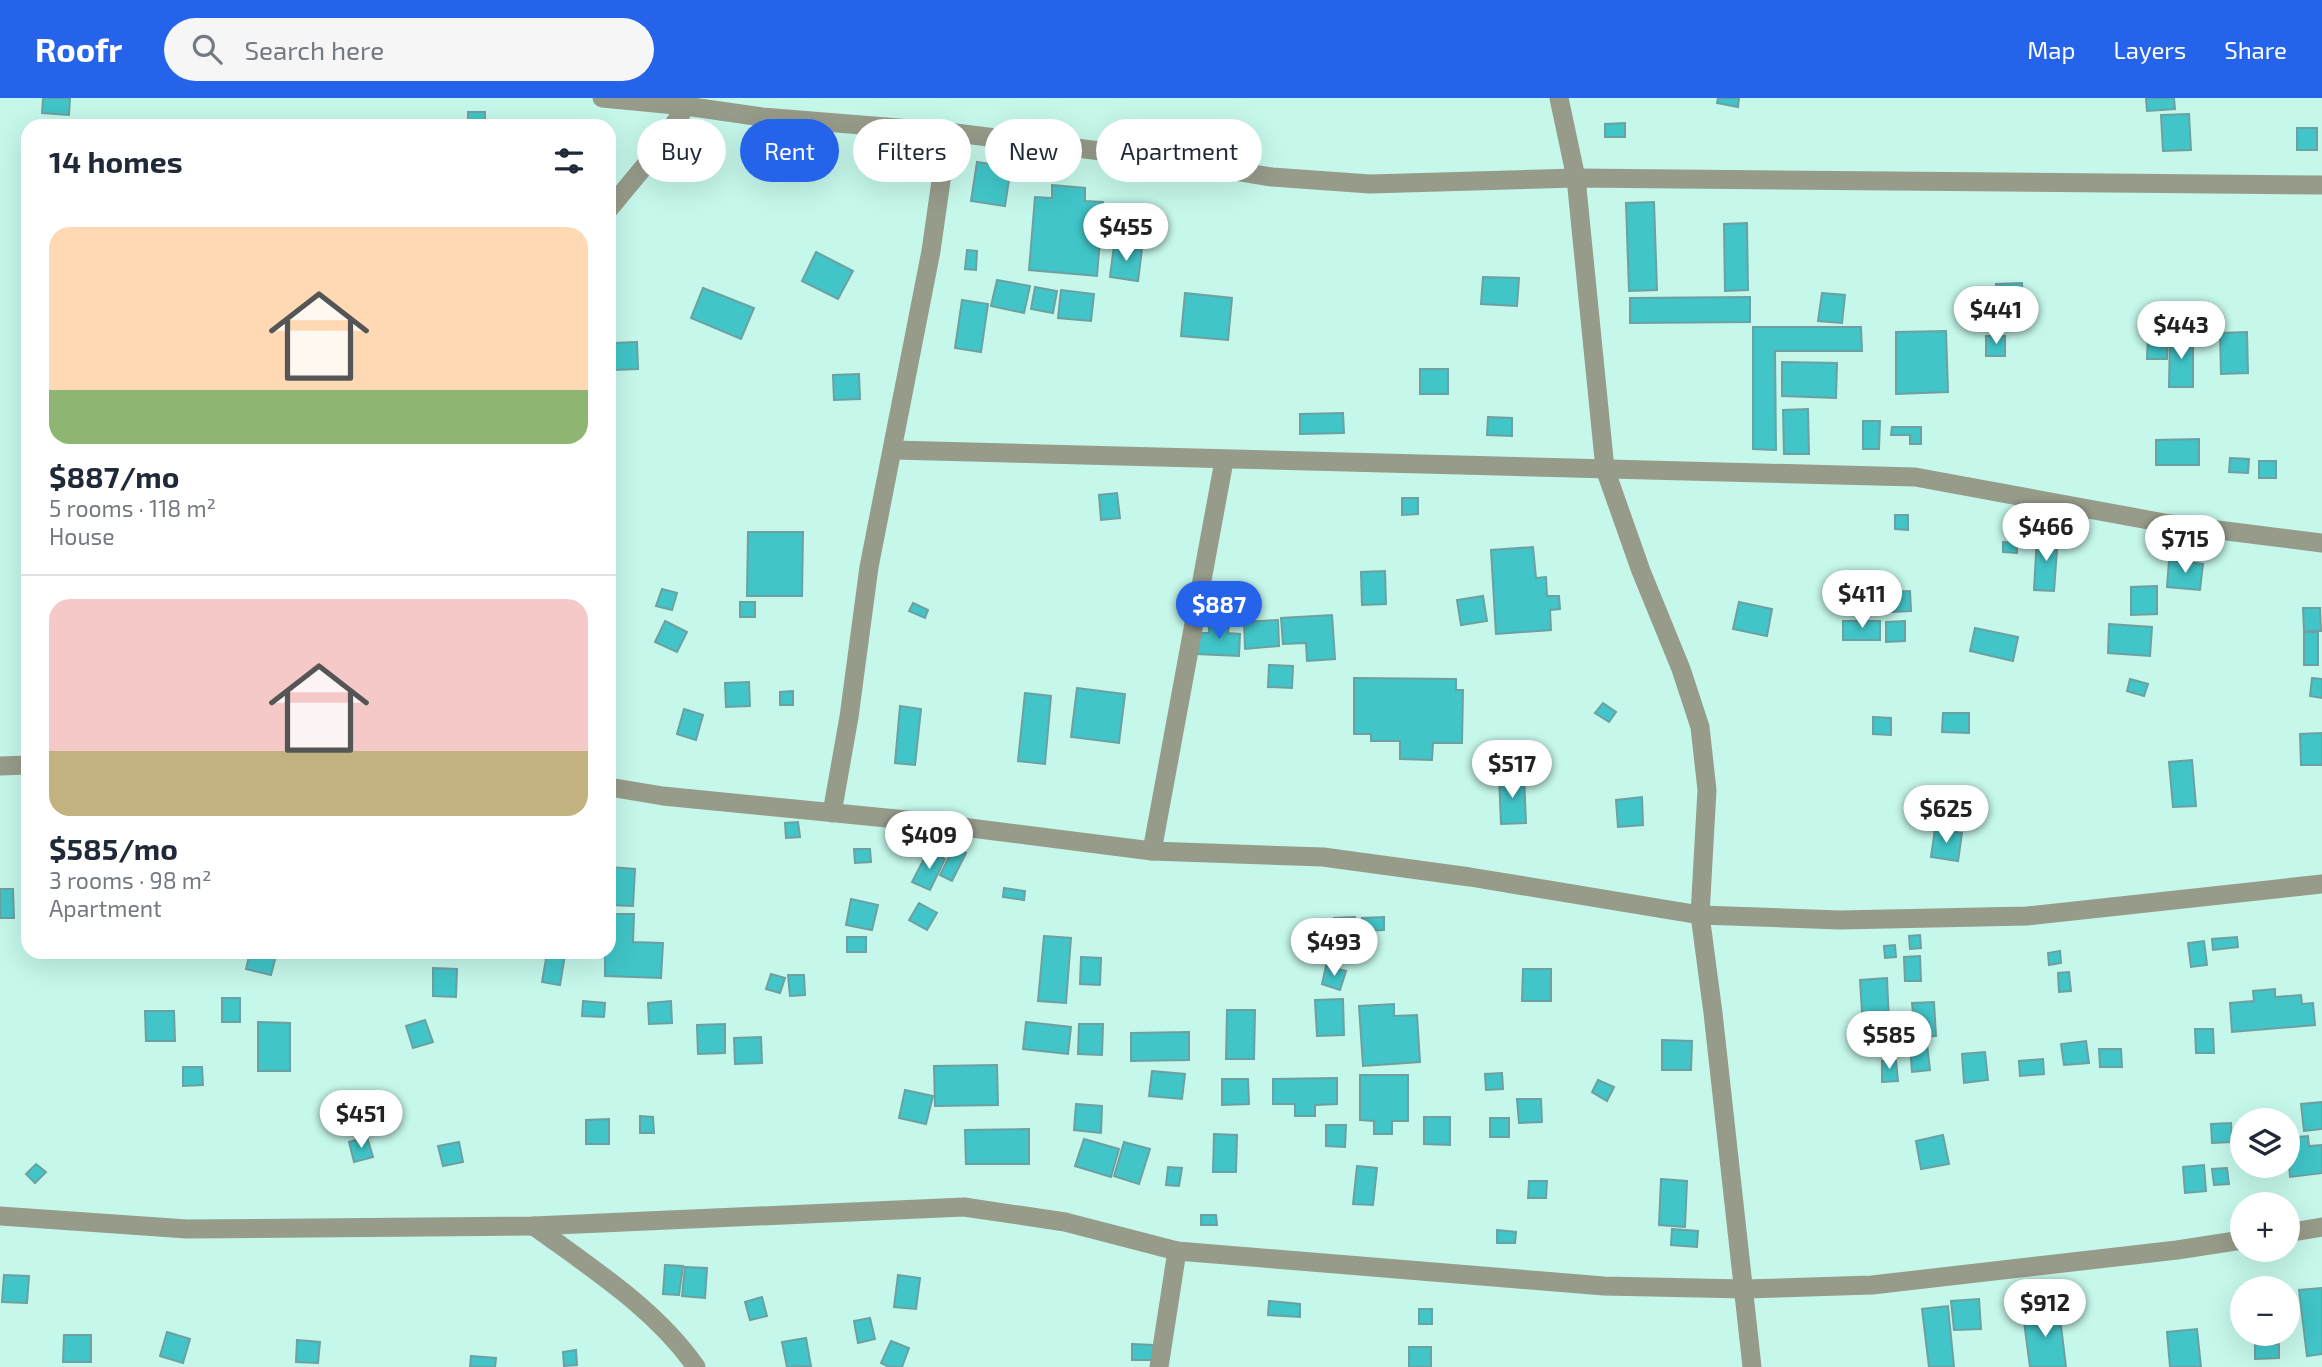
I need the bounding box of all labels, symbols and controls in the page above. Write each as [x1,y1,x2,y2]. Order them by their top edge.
search box [164,18,654,81]
text: Roofr [35,29,122,69]
icon: search [188,30,226,68]
text: Search here [244,34,384,65]
text: Map [2027,35,2075,64]
text: Layers [2113,35,2186,64]
text: Share [2224,35,2287,64]
chip: Buy [637,119,726,182]
chip: Rent [740,119,839,182]
chip: Filters [853,119,971,182]
chip: New [985,119,1082,182]
chip: Apartment [1096,119,1262,182]
icon: filters [550,142,588,180]
text: 14 homes [49,143,183,179]
pin: $455 [1085,204,1167,263]
text: $455 [1099,212,1153,240]
icon: home [256,273,382,399]
pin: $441 [1955,286,2037,346]
text: $441 [1970,295,2022,323]
pin: $443 [2140,302,2222,361]
text: $443 [2153,310,2209,338]
text: $887/mo [49,458,179,494]
text: 5 rooms · 118 m² [49,494,216,522]
pin: $466 [2005,504,2087,563]
text: $466 [2018,512,2074,540]
pin: $715 [2144,516,2226,575]
text: House [49,522,115,550]
text: $715 [2161,524,2209,552]
pin: $411 [1821,570,1903,630]
text: $411 [1838,579,1886,607]
pin: $887 [1178,582,1260,641]
text: $887 [1192,590,1246,618]
icon: home [256,645,382,771]
pin: $517 [1471,740,1553,800]
text: $517 [1488,749,1536,777]
pin: $625 [1905,786,1987,845]
text: $625 [1920,794,1972,822]
pin: $409 [888,812,970,871]
text: $409 [901,820,957,848]
text: $585/mo [49,830,178,866]
text: 3 rooms · 98 m² [49,866,211,894]
text: Apartment [49,894,162,922]
pin: $493 [1293,918,1375,978]
text: $493 [1307,927,1361,955]
pin: $585 [1848,1012,1930,1071]
text: $585 [1862,1020,1916,1048]
pin: $451 [320,1090,402,1150]
text: $451 [336,1099,386,1127]
map controls [2230,1108,2300,1346]
button: layers [2230,1108,2300,1178]
button: + [2230,1192,2300,1262]
button: − [2230,1276,2300,1346]
pin: $912 [2004,1280,2086,1339]
text: $912 [2020,1288,2070,1316]

